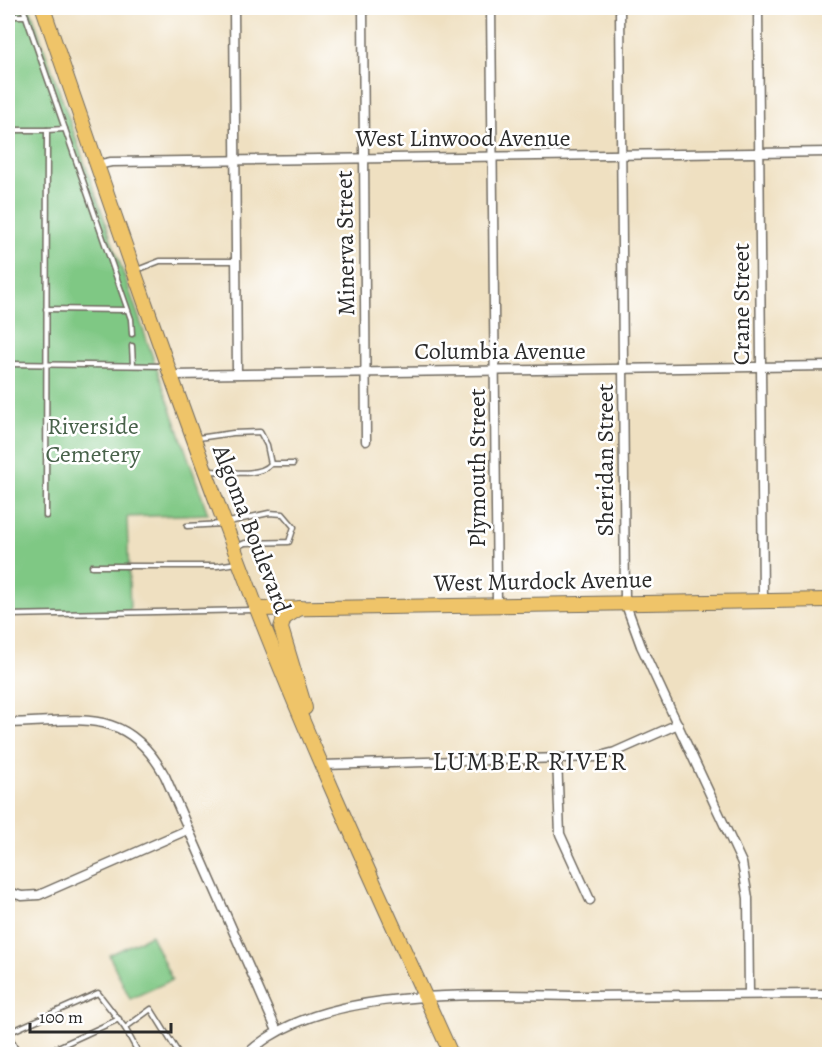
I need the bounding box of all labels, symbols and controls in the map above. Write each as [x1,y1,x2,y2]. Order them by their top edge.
street label: West Linwood Avenue [355,122,570,154]
street label: Minerva Street [328,170,362,316]
street label: Crane Street [725,243,757,365]
street label: Columbia Avenue [414,335,586,367]
street label: Sheridan Street [589,383,621,537]
street label: Plymouth Street [461,388,493,548]
park label: Riverside Cemetery [46,410,141,470]
street label: Algoma Boulevard [205,439,299,618]
street label: West Murdock Avenue [432,563,653,599]
district label: LUMBER RIVER [432,744,628,779]
scale bar [30,996,171,1034]
text: 100 m [39,1005,83,1029]

